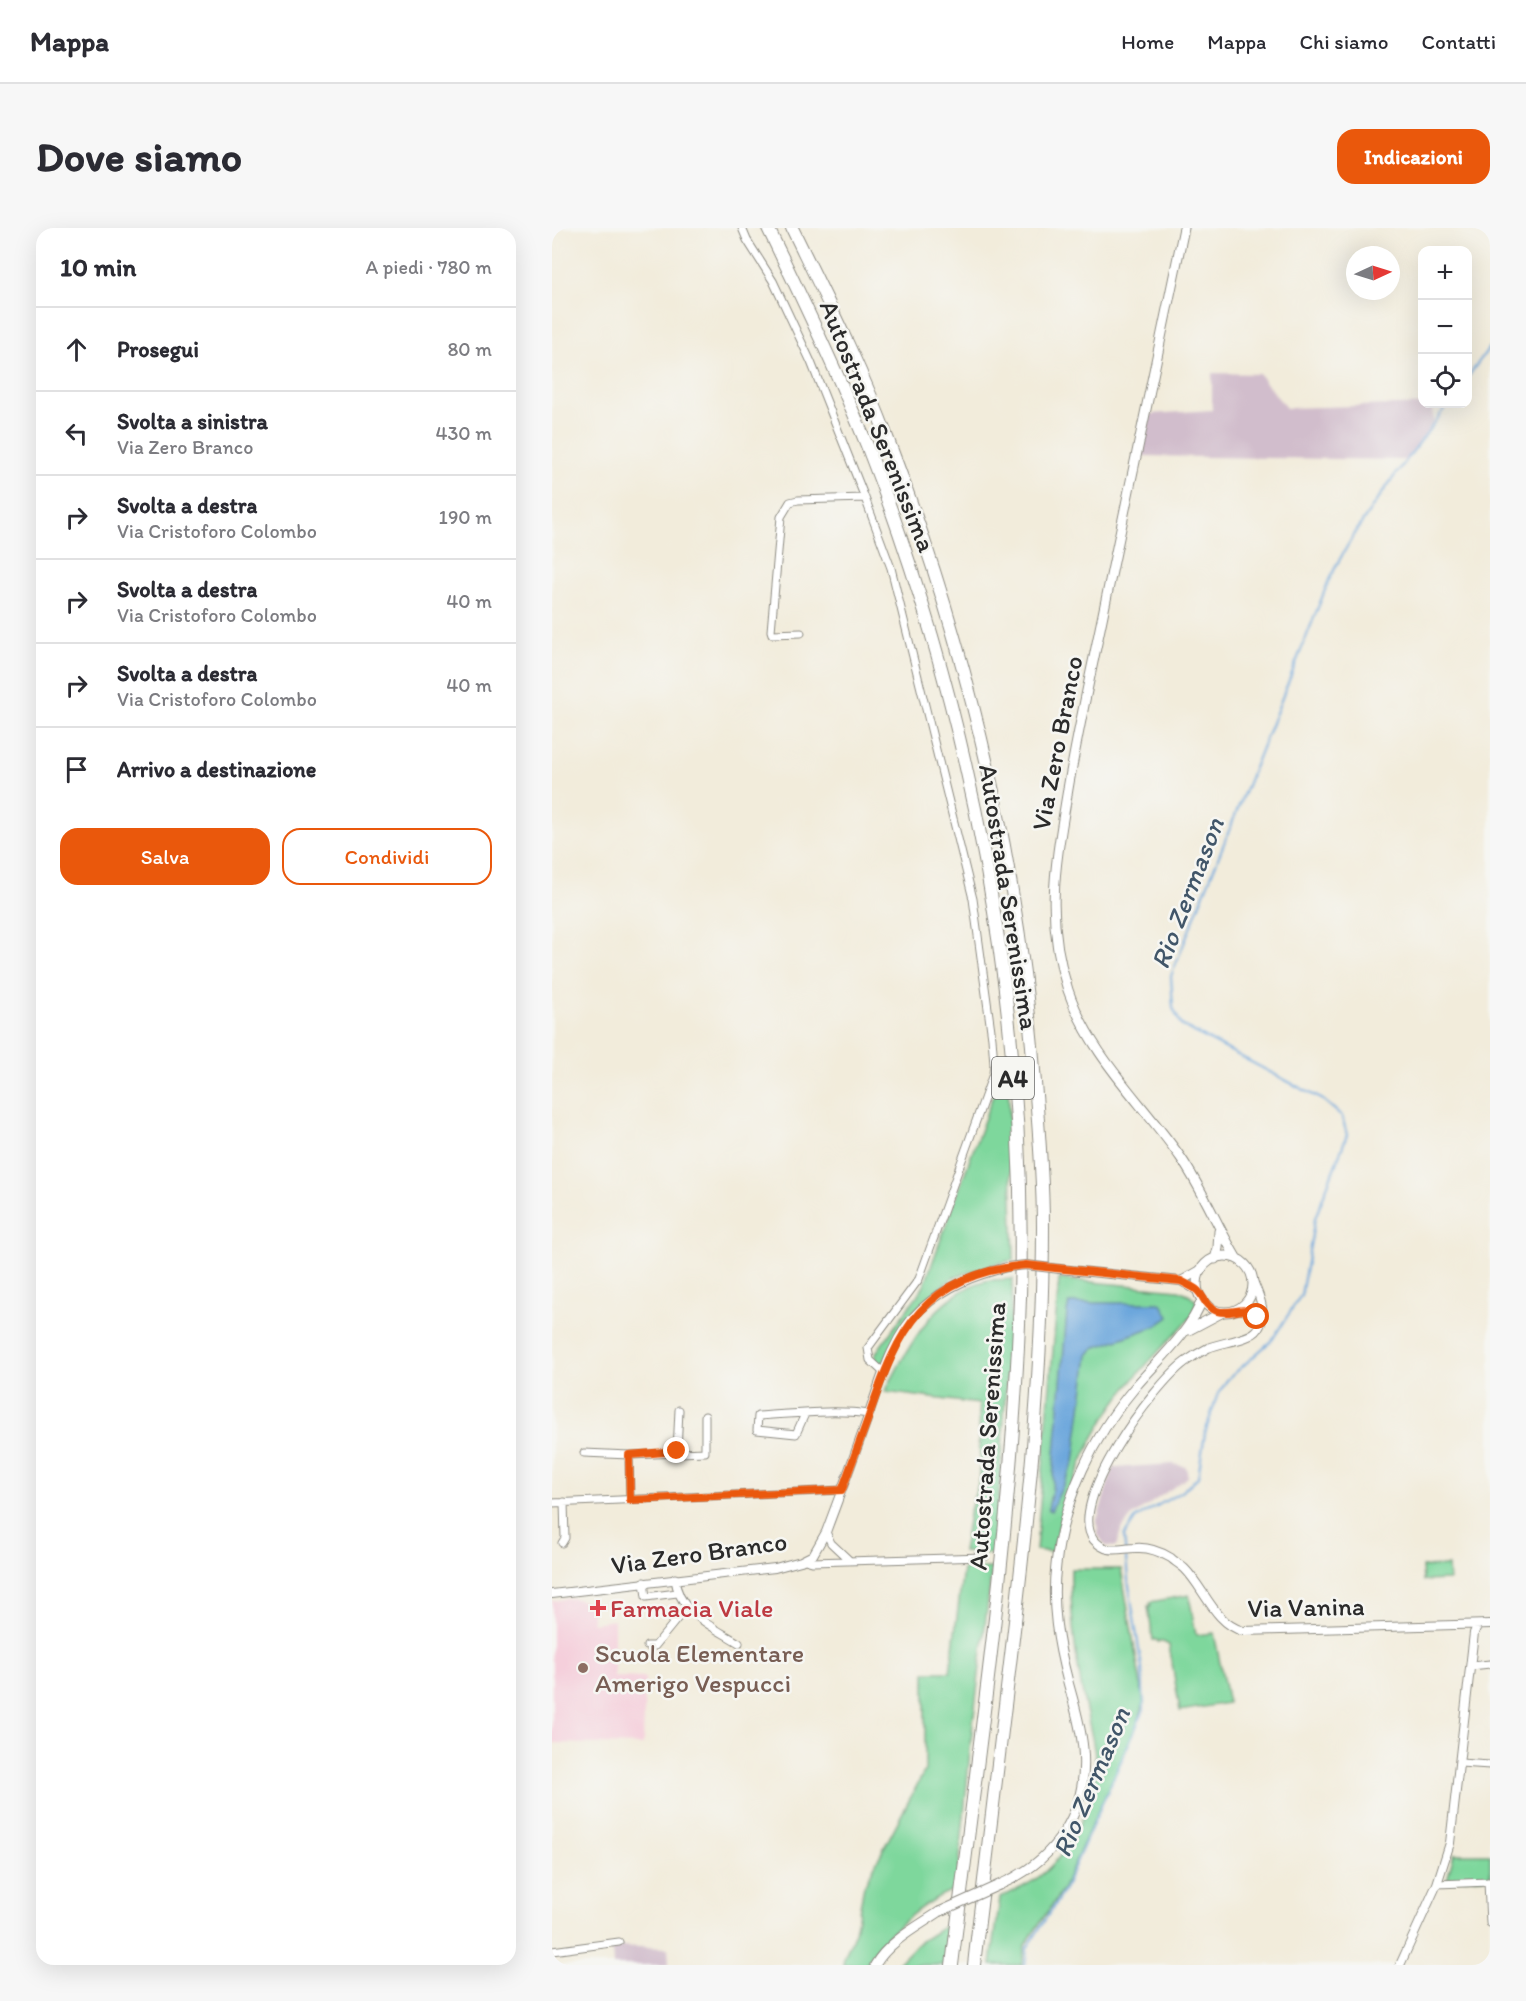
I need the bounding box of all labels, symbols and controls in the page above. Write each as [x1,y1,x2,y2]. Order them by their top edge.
text: Mappa [30,24,109,58]
text: Home [1121,29,1174,54]
text: Mappa [1207,29,1266,54]
text: Chi siamo [1299,29,1388,54]
text: Contatti [1421,29,1496,54]
button: Indicazioni [1337,129,1490,184]
text: Dove siamo [36,131,242,182]
north arrow [1346,246,1400,300]
map controls [1418,246,1472,408]
button: + [1418,246,1472,300]
text: 10 min [60,251,136,283]
text: A piedi · 780 m [365,255,492,279]
street label: Autostrada Serenissima [813,295,943,557]
button: − [1418,300,1472,354]
icon: ahead [60,333,93,366]
text: Prosegui [117,336,199,363]
text: 80 m [447,337,492,361]
button: locate [1418,354,1472,408]
text: Svolta a sinistra [117,408,268,435]
icon: left [60,417,93,450]
text: 430 m [435,421,492,445]
text: Via Zero Branco [117,435,253,459]
text: Svolta a destra [117,492,257,519]
icon: right [60,501,93,534]
text: 190 m [439,505,492,529]
text: Via Cristoforo Colombo [117,519,317,543]
text: Svolta a destra [117,576,257,603]
icon: right [60,585,93,618]
text: 40 m [446,589,492,613]
text: Via Cristoforo Colombo [117,603,317,627]
street label: Via Zero Branco [1024,653,1090,833]
text: Svolta a destra [117,660,257,687]
icon: right [60,669,93,702]
text: 40 m [446,673,492,697]
text: Via Cristoforo Colombo [117,687,317,711]
icon: arrive [60,753,93,786]
text: Arrivo a destinazione [117,756,316,783]
street label: Autostrada Serenissima [972,762,1046,1033]
water label: Rio Zermason [1143,812,1231,973]
button: Salva [60,828,270,885]
button: Condividi [282,828,492,885]
road number: A4 [992,1057,1034,1099]
street label: Autostrada Serenissima [962,1300,1012,1571]
route start [1243,1303,1269,1329]
route end [663,1437,689,1463]
street label: Via Zero Branco [609,1525,789,1581]
street label: Via Vanina [1247,1590,1365,1624]
place label: Farmacia Viale [610,1592,773,1624]
marker: Farmacia Viale [591,1601,605,1615]
place label: Scuola Elementare Amerigo Vespucci [595,1637,804,1699]
marker: Scuola Elementare Amerigo Vespucci [576,1661,590,1675]
water label: Rio Zermason [1045,1702,1138,1862]

